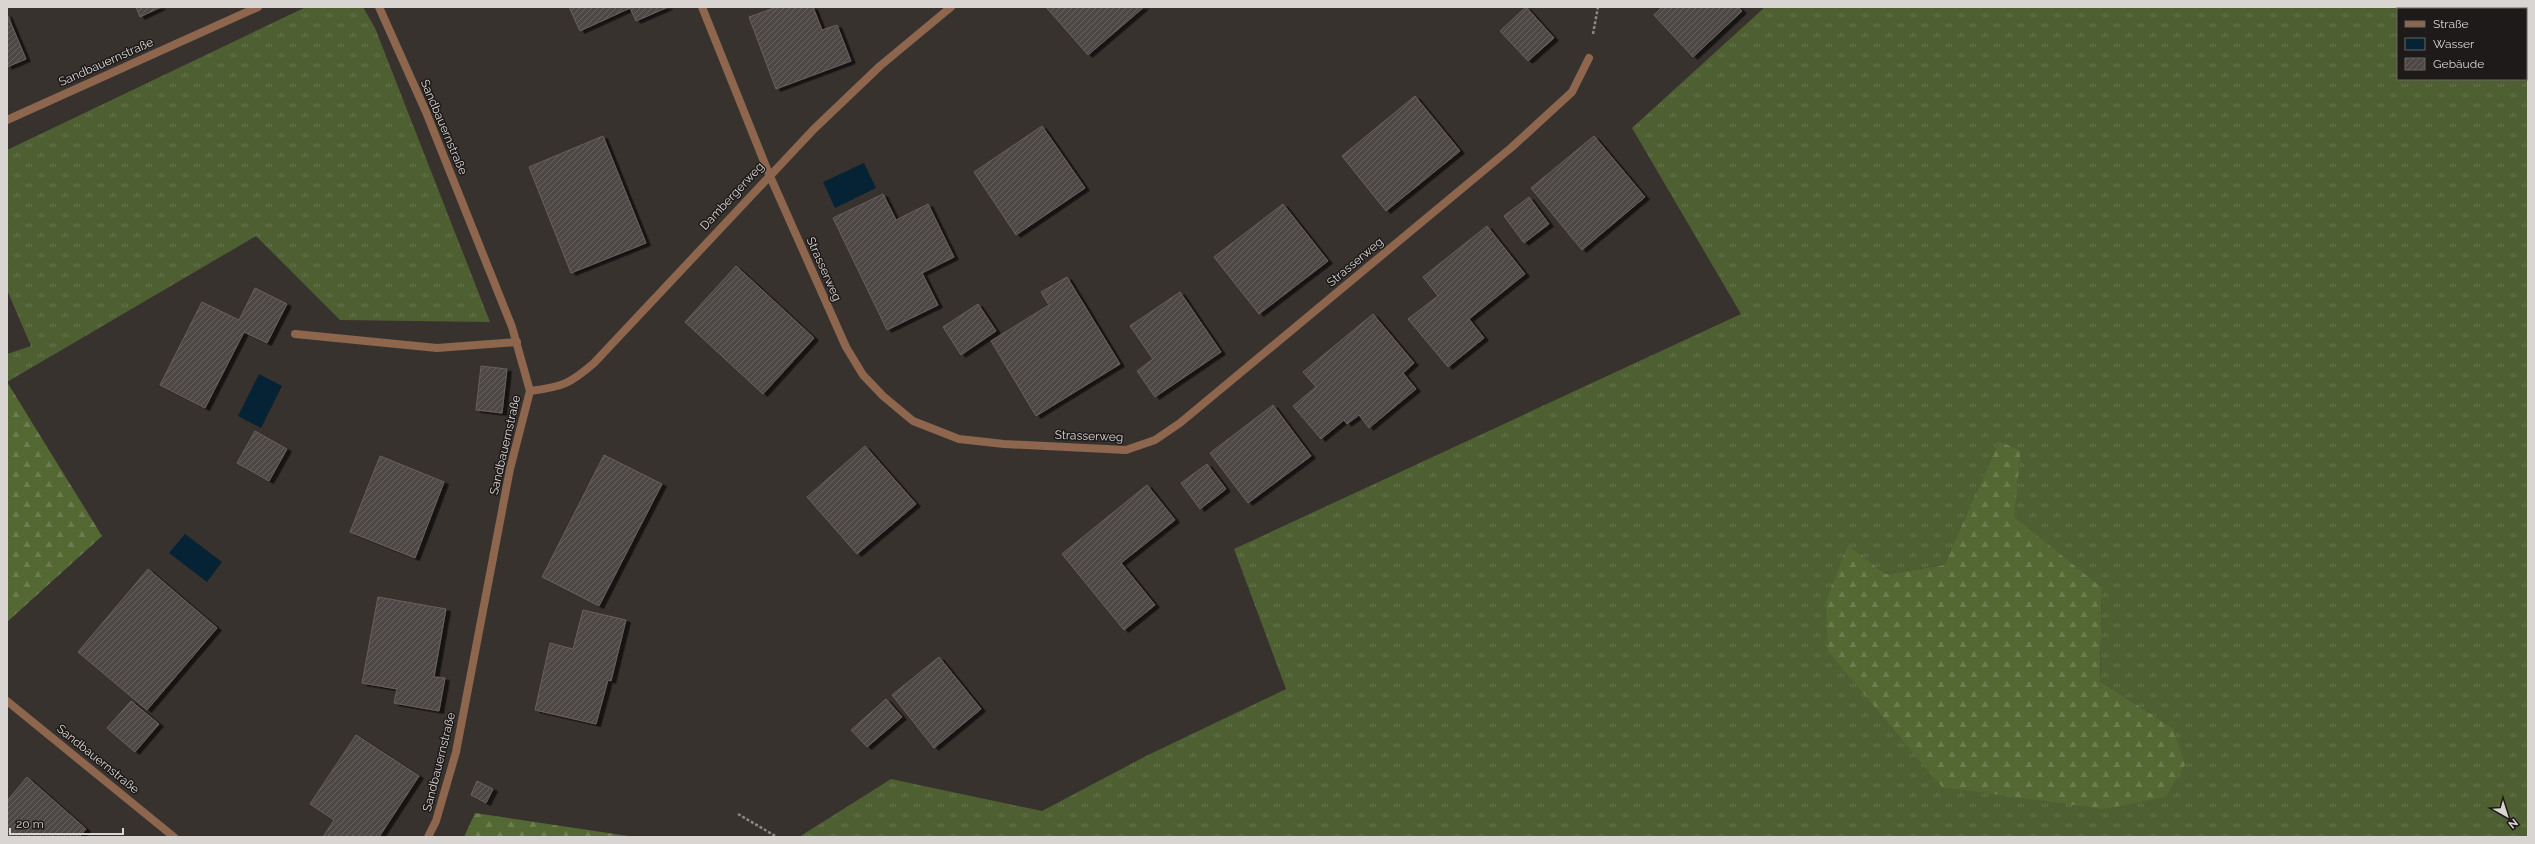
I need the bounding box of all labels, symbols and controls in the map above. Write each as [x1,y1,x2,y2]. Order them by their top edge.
legend [2397,8,2527,80]
text: Straße [2433,17,2469,31]
street label: Sandbauernstraße [57,35,155,89]
text: Wasser [2433,37,2475,51]
text: Gebäude [2433,57,2484,71]
street label: Sandbauernstraße [418,77,470,177]
street label: Dambergerweg [697,159,767,233]
street label: Strasserweg [804,235,844,303]
street label: Strasserweg [1324,235,1386,289]
street label: Sandbauernstraße [487,394,523,496]
street label: Strasserweg [1054,428,1124,444]
street label: Sandbauernstraße [420,711,458,813]
street label: Sandbauernstraße [54,722,142,796]
north arrow [2487,796,2527,836]
scale bar [10,810,123,836]
text: N [2506,816,2520,831]
text: 20 m [16,817,44,831]

